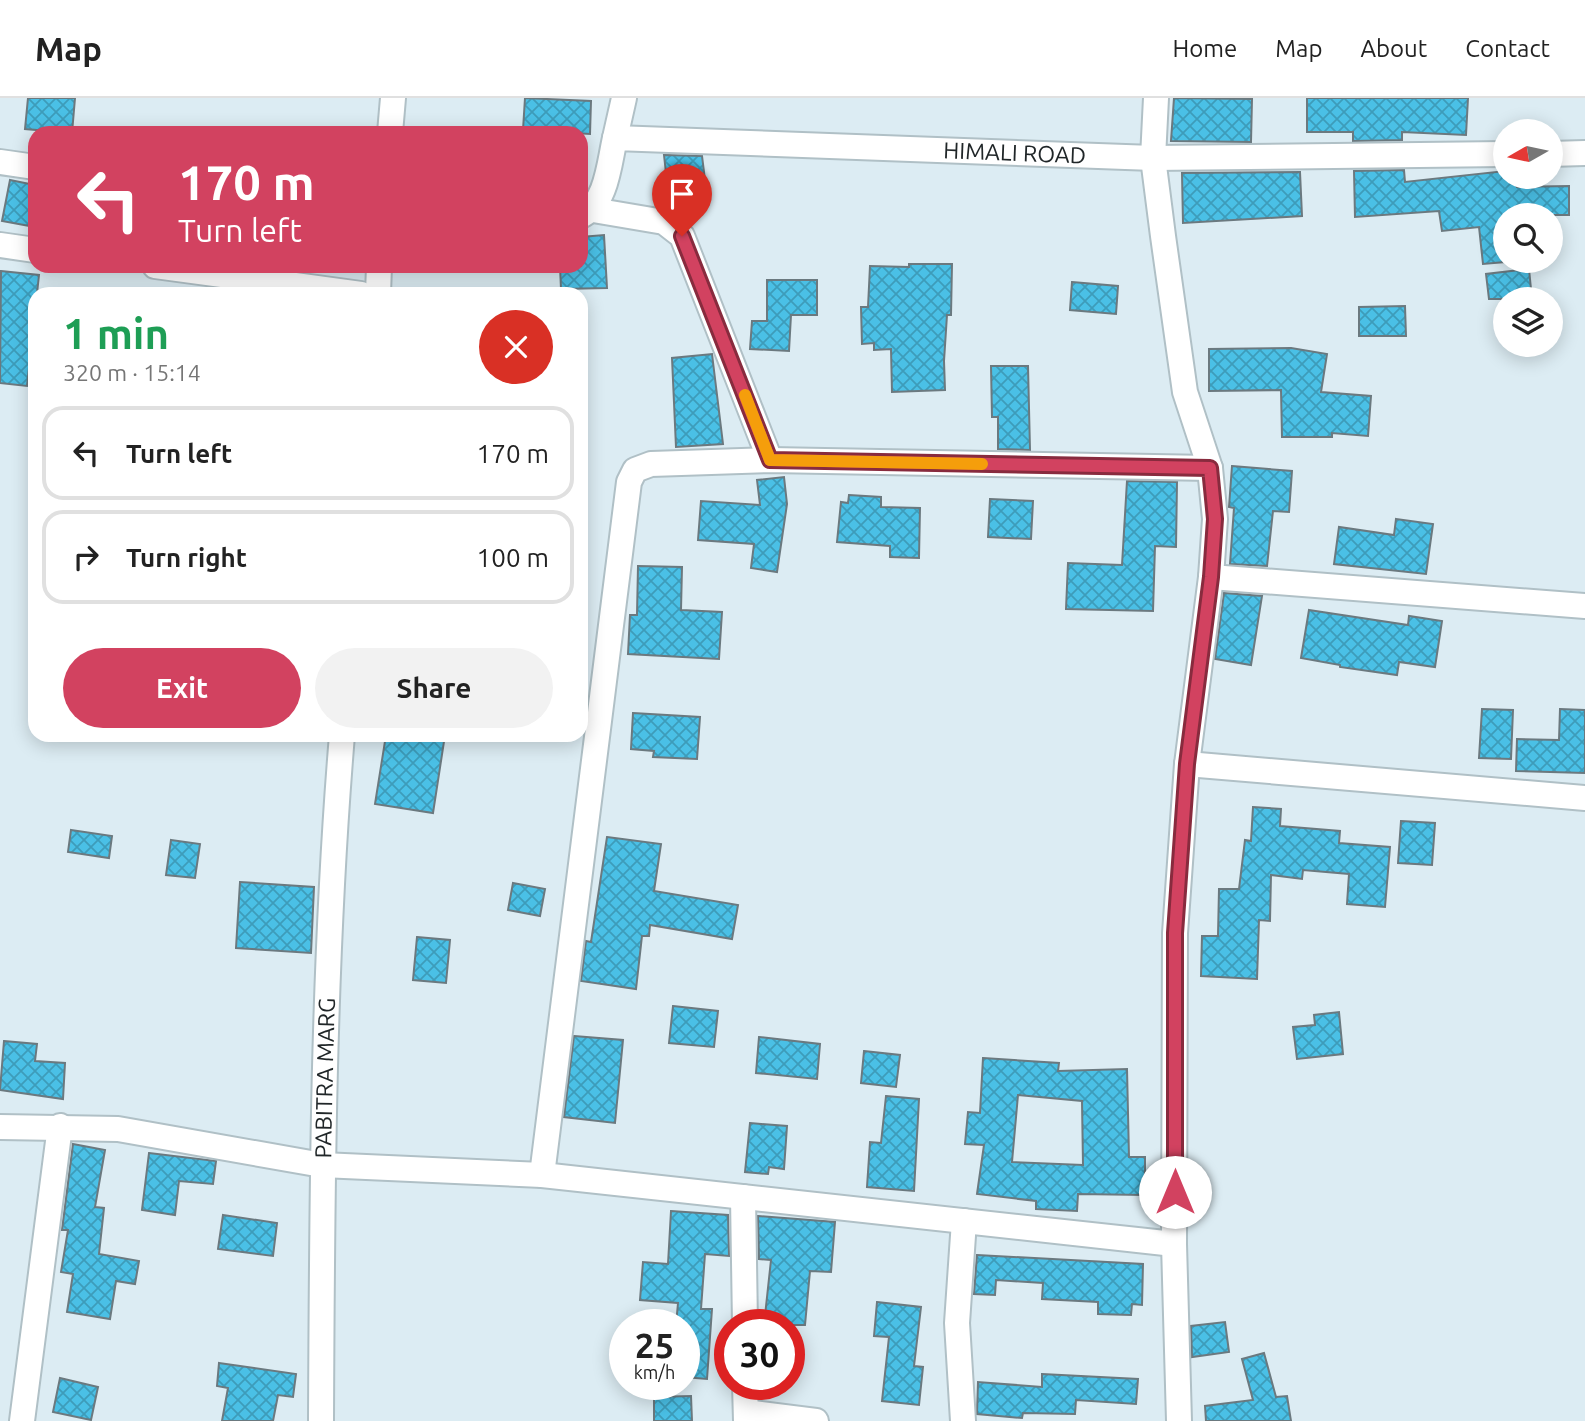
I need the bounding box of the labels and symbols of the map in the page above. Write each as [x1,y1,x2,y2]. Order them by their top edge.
north arrow [1493,119,1563,189]
street label: HIMALI ROAD [943,137,1087,168]
pin [652,164,712,236]
street label: PABITRA MARG [310,997,339,1159]
position arrow [1138,1155,1212,1229]
speed limit sign: 30 [714,1309,805,1400]

